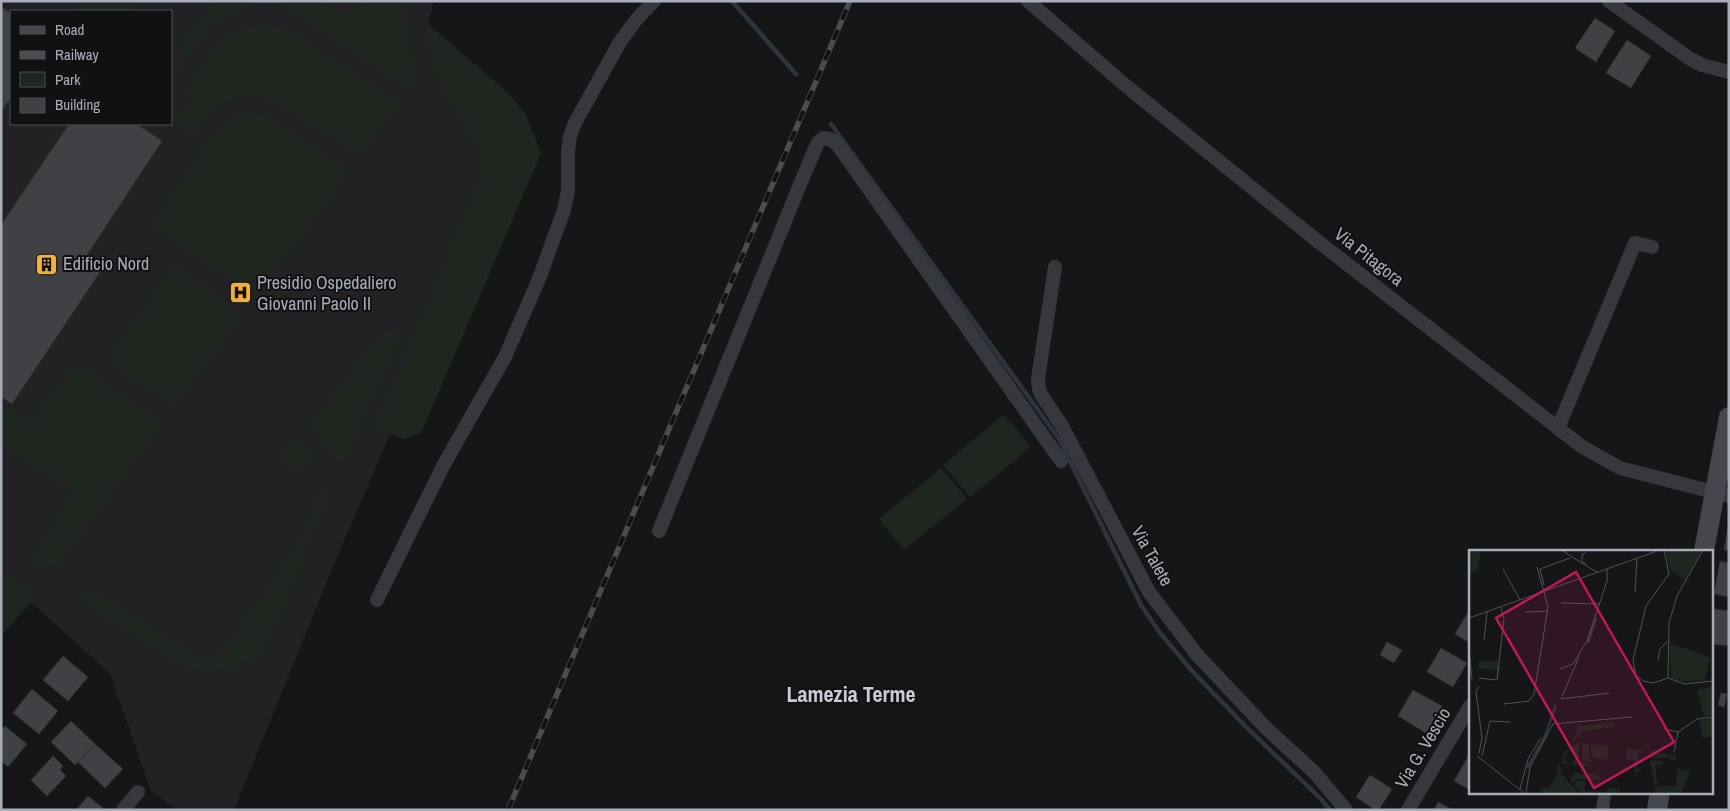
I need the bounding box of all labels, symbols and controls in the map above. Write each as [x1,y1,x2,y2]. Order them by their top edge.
legend [10,10,172,125]
text: Road [55,19,84,40]
text: Railway [55,44,100,65]
text: Park [55,69,81,90]
text: Building [55,94,100,115]
street label: Via Pitagora [1329,222,1409,292]
place label: Edificio Nord [63,251,149,276]
building icon: Edificio Nord [35,252,59,276]
place label: Presidio Ospedaliero Giovanni Paolo II [257,270,396,316]
hospital icon: Presidio Ospedaliero Giovanni Paolo II [229,281,253,305]
street label: Via Talete [1126,521,1179,590]
inset map [1469,550,1712,794]
district label: Lamezia Terme [786,679,916,709]
street label: Via G. Vescio [1389,703,1456,793]

